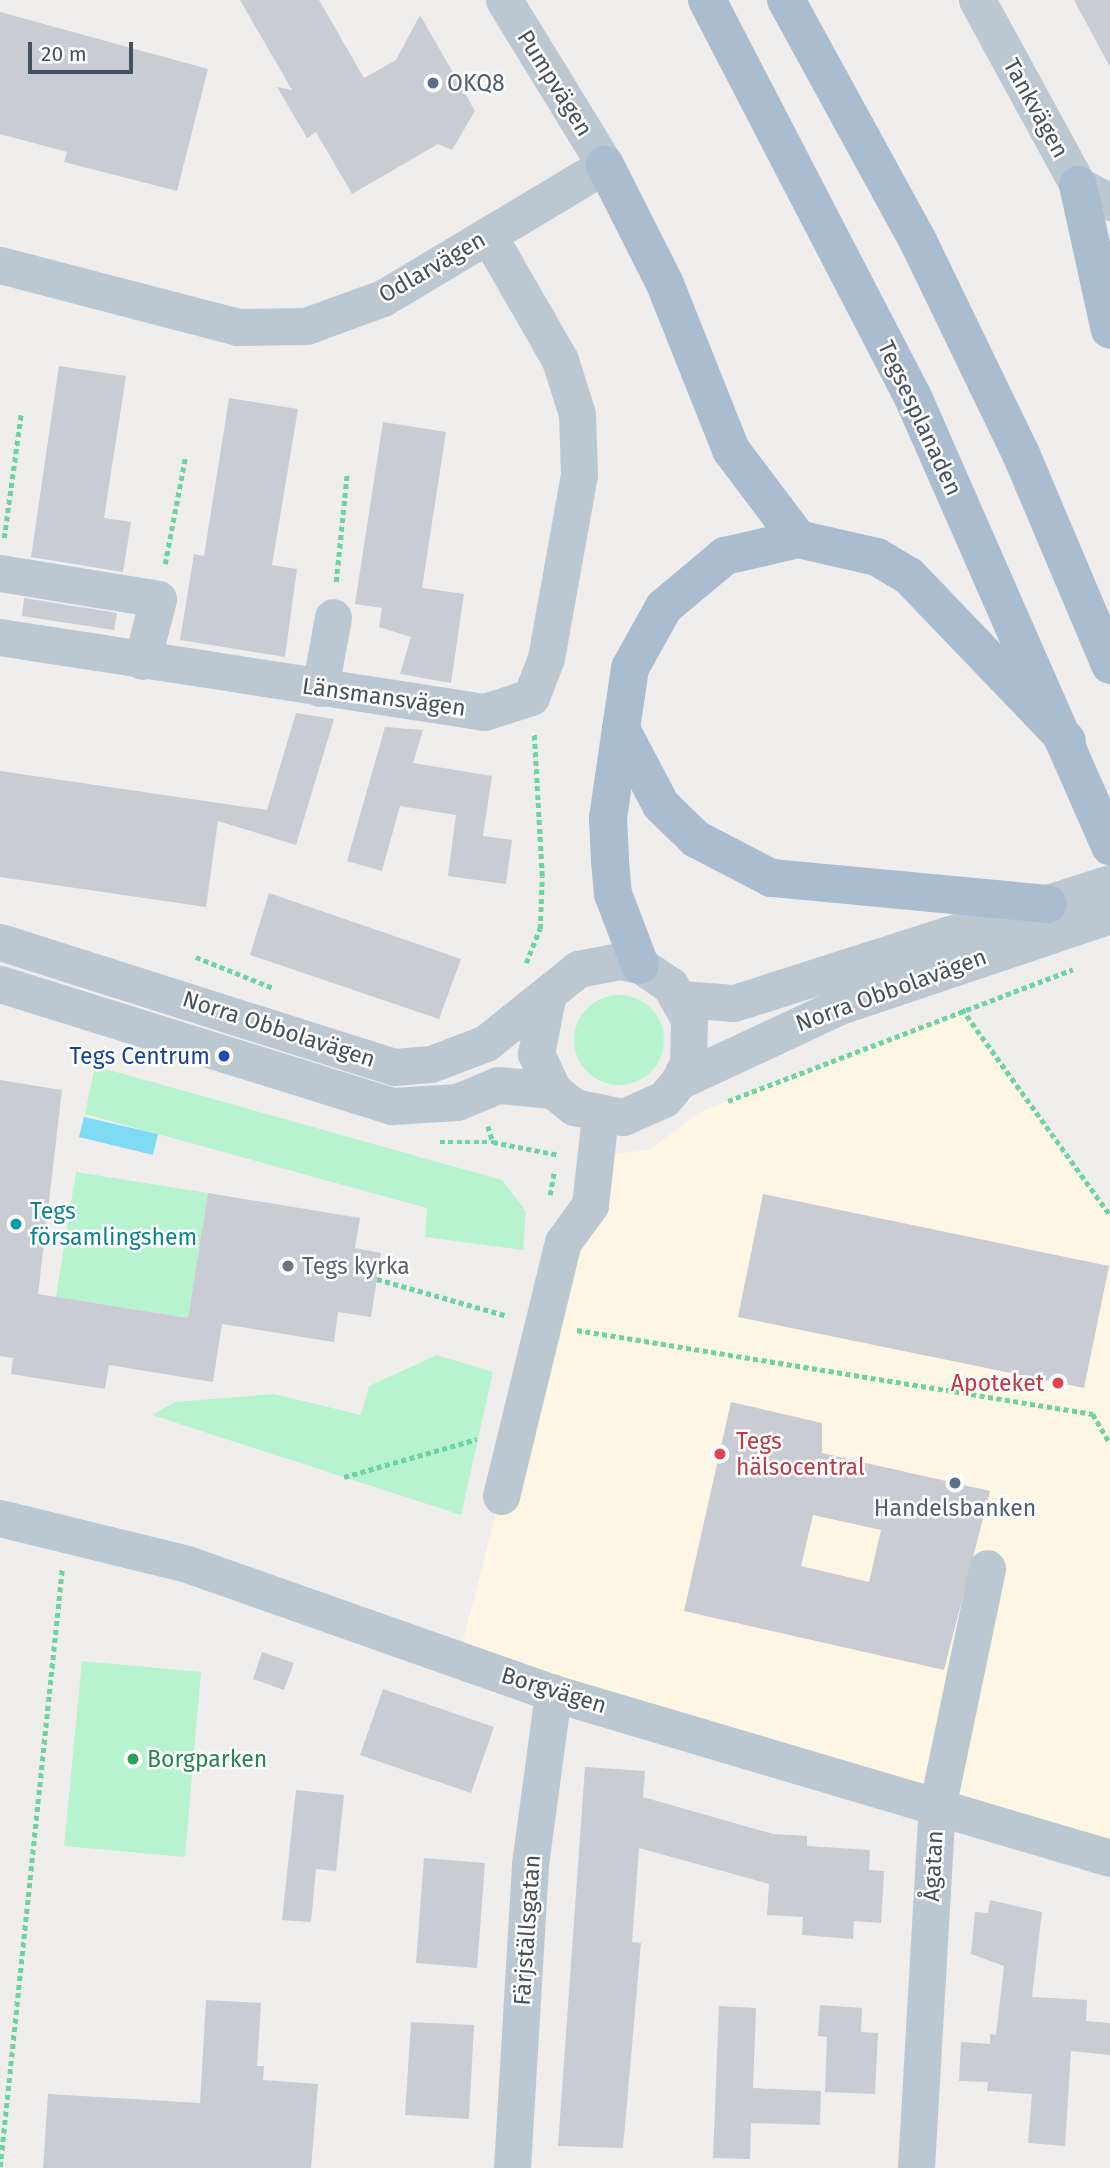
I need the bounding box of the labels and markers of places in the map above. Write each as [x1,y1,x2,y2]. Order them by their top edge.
place label: OKQ8 [447,69,505,97]
marker: OKQ8 [425,75,441,91]
place label: Tegs Centrum [69,1042,210,1070]
marker: Tegs Centrum [216,1048,232,1064]
place label: Tegs församlingshem [30,1197,197,1251]
marker: Tegs församlingshem [8,1216,24,1232]
place label: Tegs kyrka [302,1252,410,1280]
marker: Tegs kyrka [280,1258,296,1274]
place label: Apoteket [951,1369,1044,1397]
marker: Apoteket [1050,1375,1066,1391]
place label: Tegs hälsocentral [736,1427,865,1481]
marker: Tegs hälsocentral [710,1444,730,1464]
marker: Handelsbanken [947,1475,963,1491]
place label: Handelsbanken [874,1494,1036,1522]
place label: Borgparken [147,1745,267,1773]
marker: Borgparken [125,1751,141,1767]

